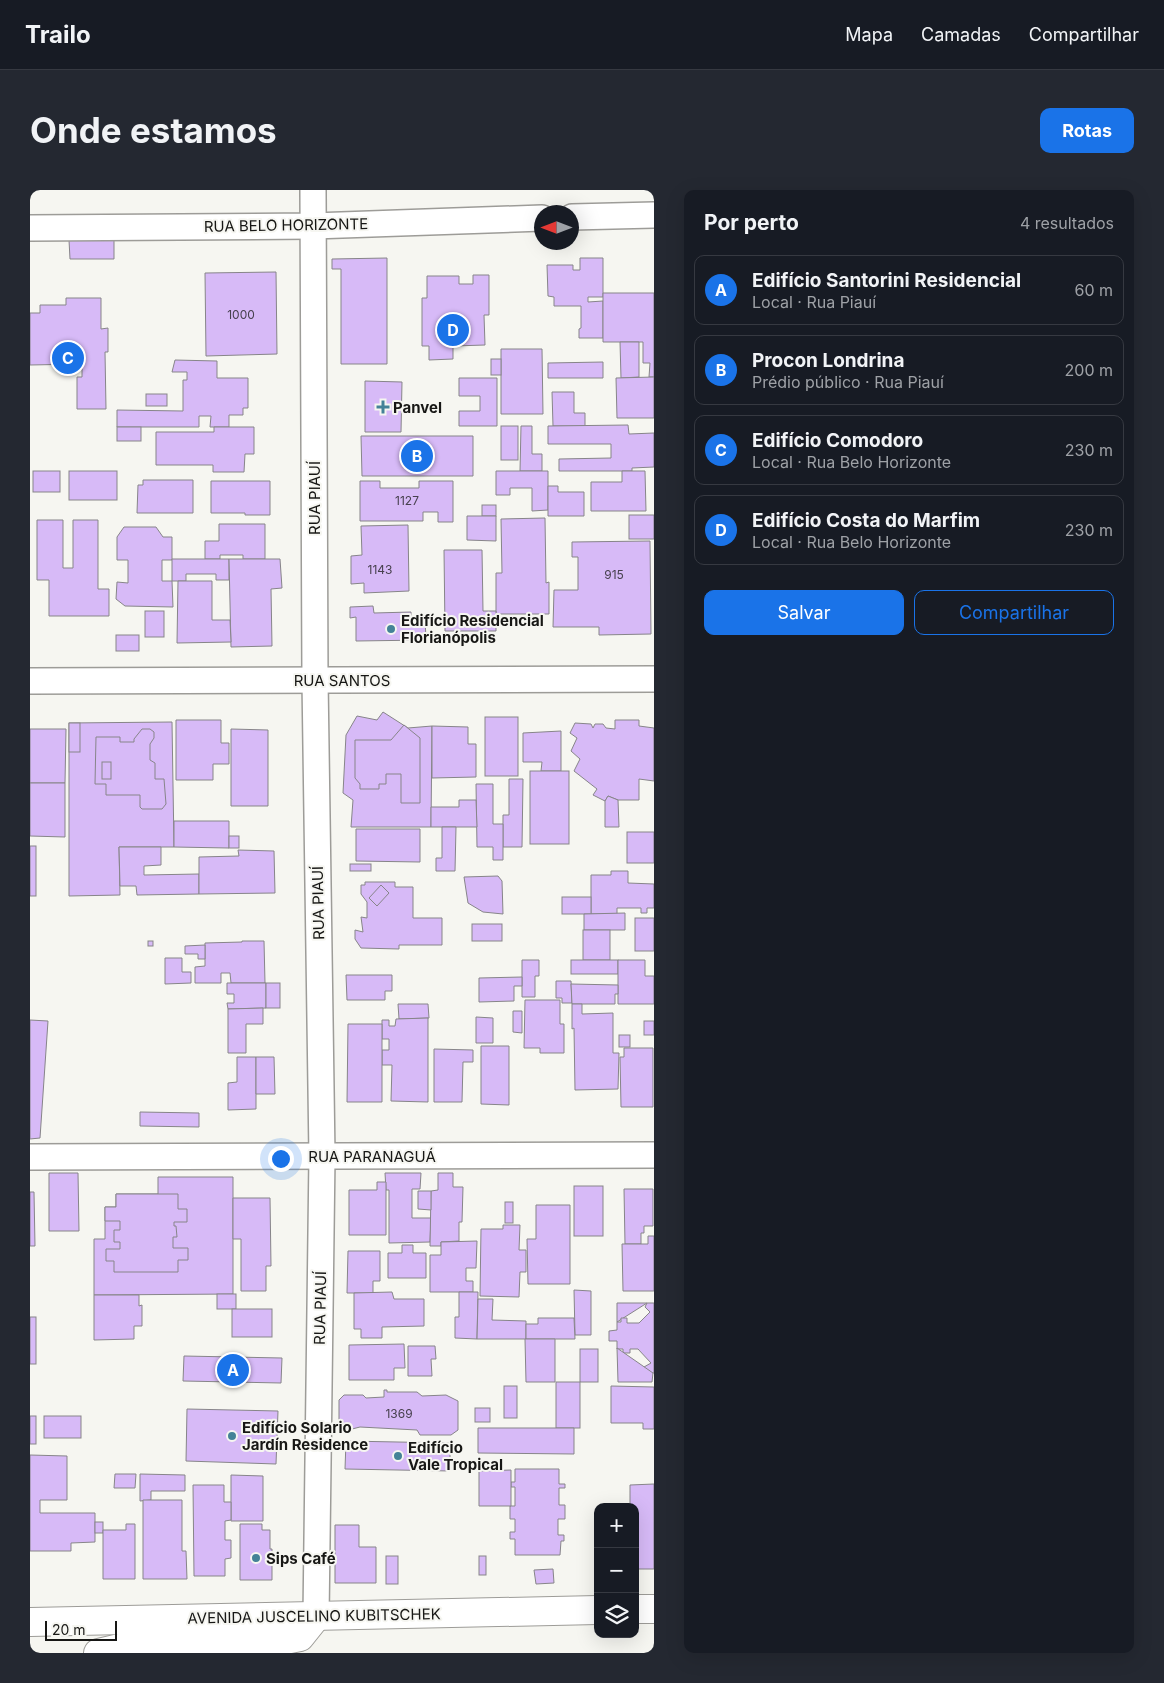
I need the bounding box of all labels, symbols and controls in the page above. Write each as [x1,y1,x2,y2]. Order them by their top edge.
text: Trailo [25,20,91,49]
text: Mapa [845,24,893,45]
text: Camadas [921,24,1001,45]
text: Compartilhar [1029,24,1139,45]
button: Rotas [1040,108,1134,153]
text: Onde estamos [30,109,277,151]
north arrow [534,205,579,250]
text: Por perto [704,210,799,235]
text: 4 resultados [1020,213,1114,233]
street label: RUA BELO HORIZONTE [204,214,368,236]
text: Edifício Santorini Residencial [752,269,1021,292]
text: A [715,280,727,300]
text: 60 m [1074,280,1113,300]
text: Local · Rua Piauí [752,292,876,312]
house number: 1000 [227,307,255,322]
pin: D [437,311,469,349]
pin: C [52,339,84,377]
text: Procon Londrina [752,349,904,372]
text: B [716,360,726,380]
text: 200 m [1065,360,1113,380]
text: Prédio público · Rua Piauí [752,372,944,392]
place label: Panvel [393,398,442,417]
marker: Panvel [377,401,389,413]
text: Edifício Comodoro [752,429,923,452]
pin: B [401,437,433,475]
text: C [715,440,727,460]
text: 230 m [1065,440,1113,460]
text: Local · Rua Belo Horizonte [752,452,951,472]
street label: RUA PIAUÍ [305,461,324,535]
house number: 1127 [395,493,419,508]
text: Edifício Costa do Marfim [752,509,980,532]
text: D [715,520,727,540]
text: 230 m [1065,520,1113,540]
text: Local · Rua Belo Horizonte [752,532,951,552]
house number: 1143 [368,562,392,577]
house number: 915 [604,567,624,582]
button: Salvar [704,590,904,635]
button: Compartilhar [914,590,1114,635]
place label: Edifício Residencial Florianópolis [401,611,544,647]
marker: Edifício Residencial Florianópolis [385,623,397,635]
street label: RUA SANTOS [294,671,390,690]
street label: RUA PIAUÍ [308,866,328,940]
your location [268,1146,294,1172]
street label: RUA PARANAGUÁ [308,1147,436,1166]
street label: RUA PIAUÍ [310,1271,330,1345]
pin: A [217,1351,249,1389]
house number: 1369 [385,1406,413,1421]
place label: Edifício Solario Jardín Residence [242,1418,368,1454]
marker: Edifício Solario Jardín Residence [226,1430,238,1442]
place label: Edifício Vale Tropical [408,1438,503,1474]
marker: Edifício Vale Tropical [392,1450,404,1462]
map controls [594,1503,639,1638]
button: + [594,1503,639,1548]
button: − [594,1548,639,1593]
place label: Sips Café [266,1549,336,1568]
marker: Sips Café [250,1552,262,1564]
button: layers [594,1593,639,1638]
street label: AVENIDA JUSCELINO KUBITSCHEK [187,1604,441,1628]
scale bar [45,1618,118,1641]
text: 20 m [52,1621,86,1638]

